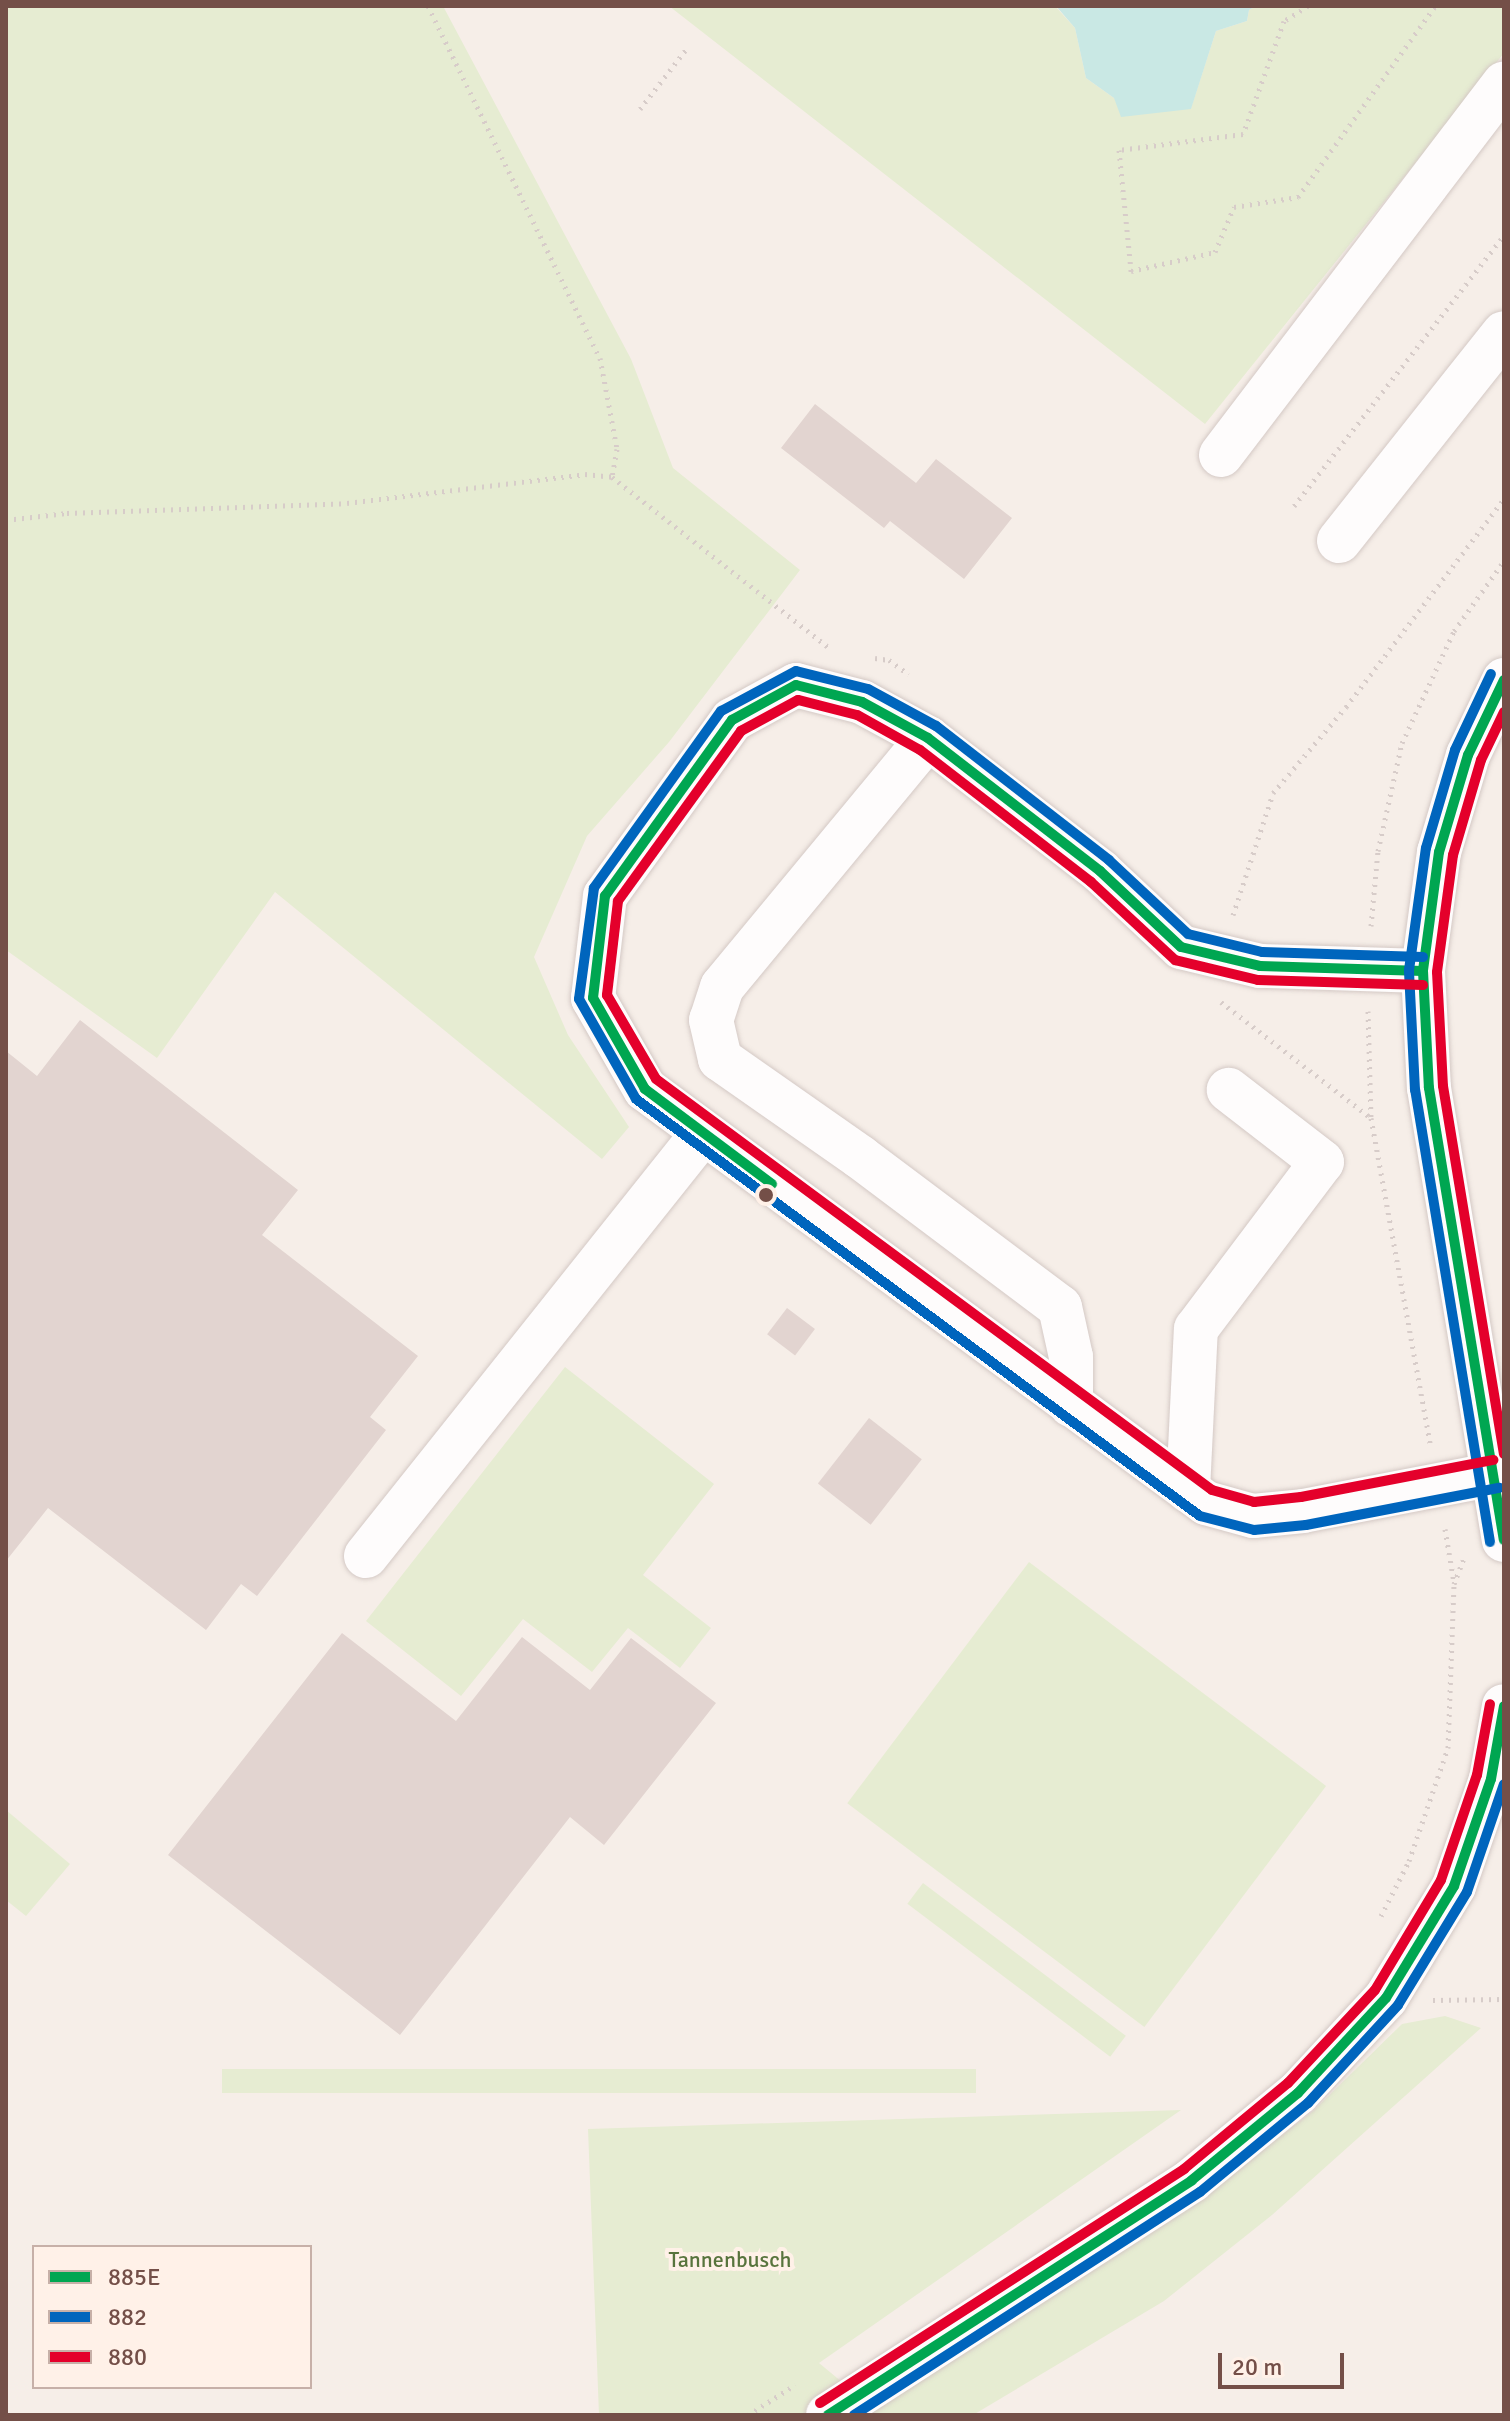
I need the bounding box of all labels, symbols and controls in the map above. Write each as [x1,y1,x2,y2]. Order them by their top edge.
unlabelled marker [758,1187,774,1203]
legend [32,2245,312,2389]
park label: Tannenbusch [669,2247,791,2273]
text: 885E [108,2262,160,2292]
text: 882 [108,2302,147,2332]
scale bar [1222,2337,1348,2387]
text: 880 [108,2342,147,2372]
text: 20 m [1232,2352,1282,2382]

